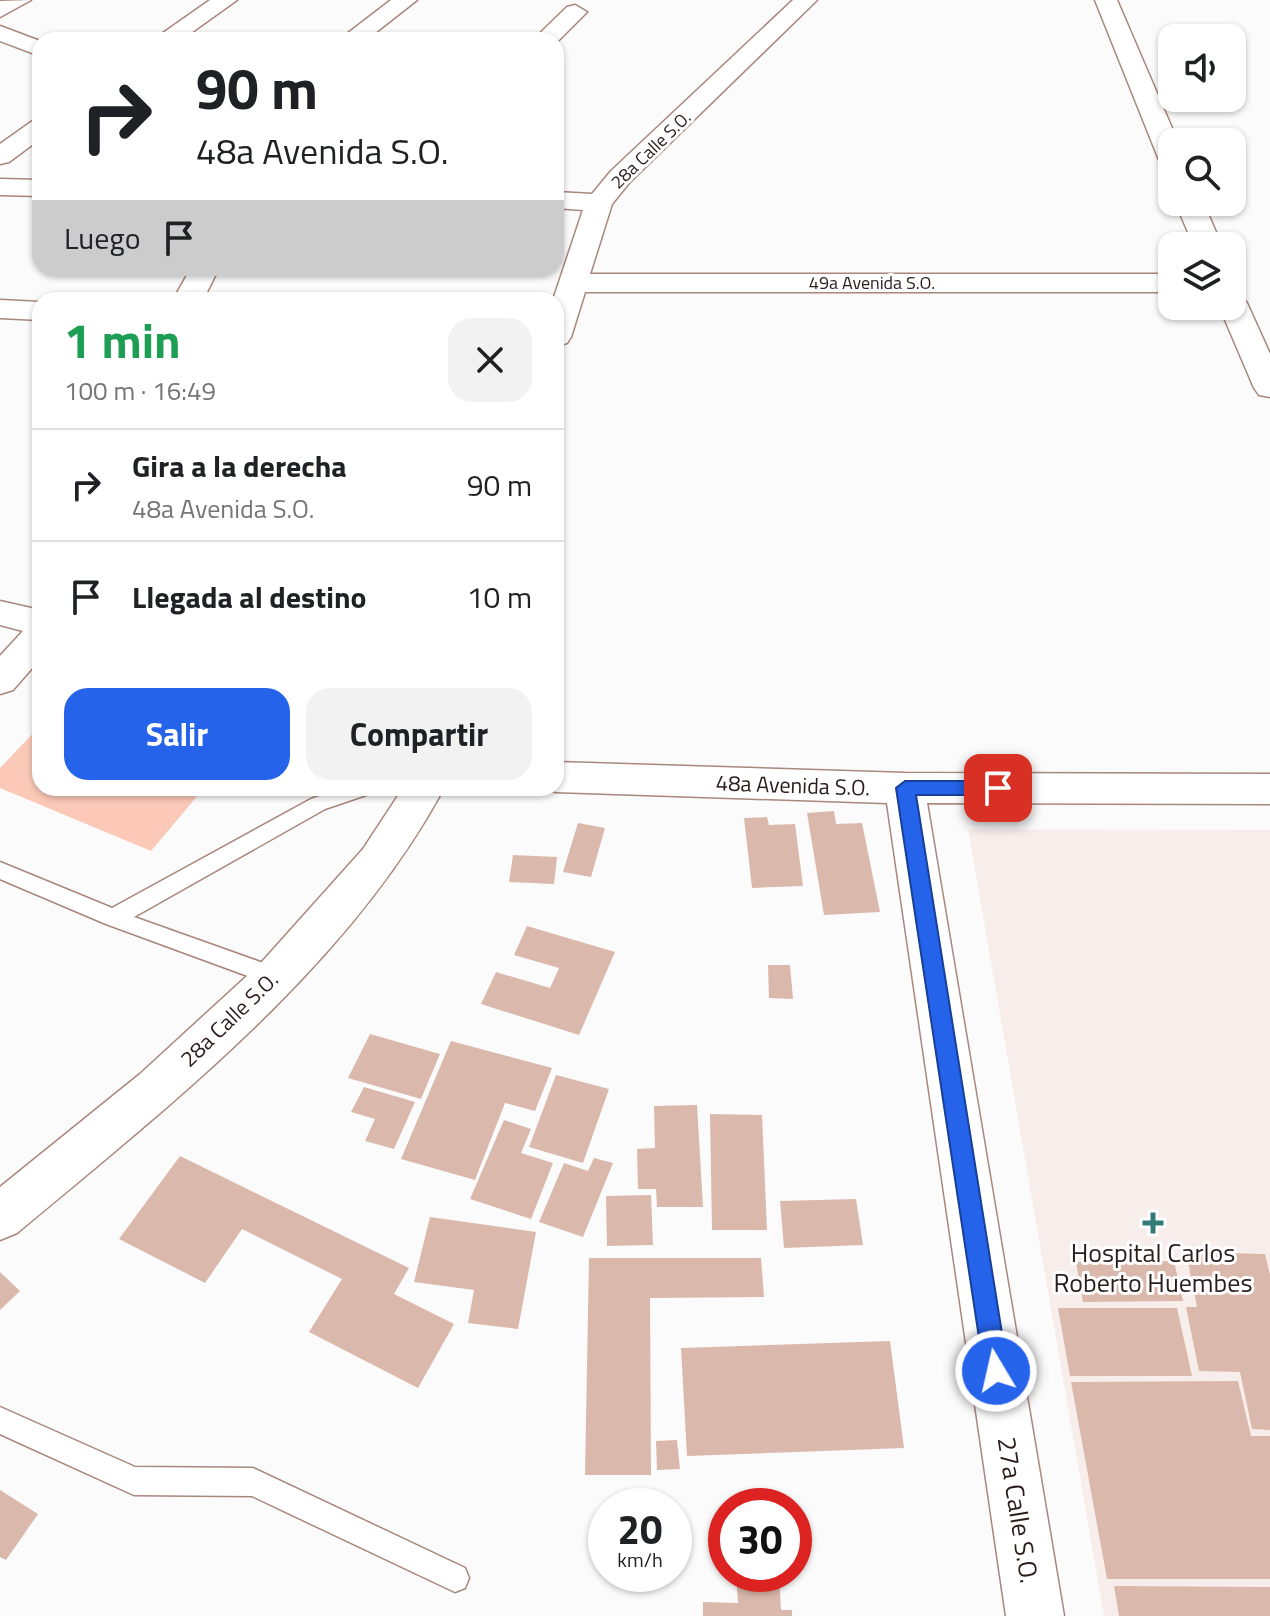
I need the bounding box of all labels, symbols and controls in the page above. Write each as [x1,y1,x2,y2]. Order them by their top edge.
map controls [1158,24,1246,320]
button: sound [1158,24,1246,112]
text: 90 m [196,46,318,131]
icon: right [64,64,168,168]
street label: 28a Calle S.O. [604,104,697,195]
text: 48a Avenida S.O. [196,123,449,178]
button: search [1158,128,1246,216]
text: Luego [64,215,141,261]
icon: arrive [157,216,201,260]
button: layers [1158,232,1246,320]
street label: 49a Avenida S.O. [809,269,935,296]
text: 1 min [64,304,181,377]
button: close [448,318,532,402]
text: 100 m · 16:49 [64,371,216,410]
text: Gira a la derecha [132,443,347,489]
text: 90 m [467,462,532,508]
icon: right [64,463,108,507]
text: 48a Avenida S.O. [132,489,314,528]
text: Llegada al destino [132,574,366,620]
text: 10 m [467,574,532,620]
icon: arrive [64,575,108,619]
button: Salir [64,688,290,780]
button: Compartir [306,688,532,780]
pin [964,754,1032,822]
street label: 48a Avenida S.O. [715,765,871,805]
icon: arrive [976,766,1020,810]
street label: 28a Calle S.O. [172,963,286,1075]
marker: Hospital Carlos Roberto Huembes [1142,1212,1164,1234]
place label: Hospital Carlos Roberto Huembes [1053,1233,1253,1302]
position arrow [954,1329,1038,1413]
street label: 27a Calle S.O. [988,1434,1049,1586]
speed limit sign: 30 [708,1488,812,1592]
text: 20 [618,1499,662,1560]
text: km/h [617,1544,663,1575]

